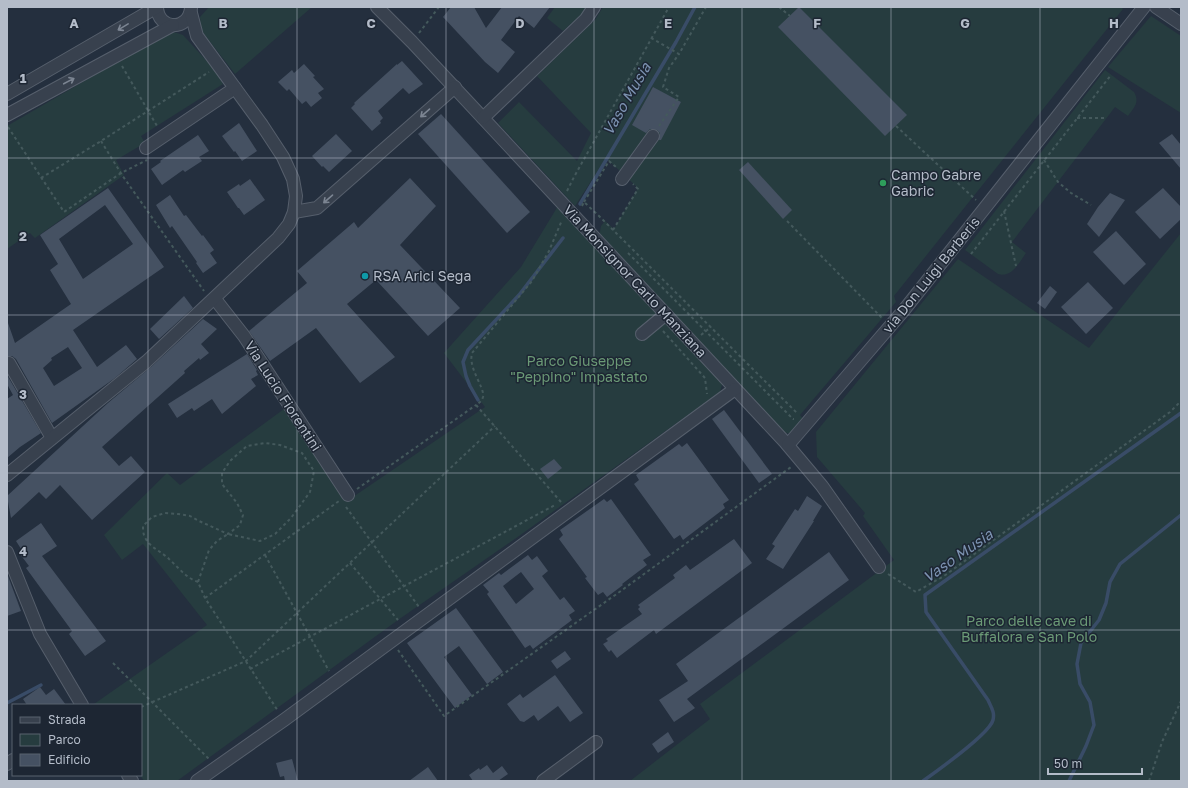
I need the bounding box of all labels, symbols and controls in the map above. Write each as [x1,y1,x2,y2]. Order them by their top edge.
text: A [69,15,79,31]
text: B [218,15,228,31]
text: C [366,15,376,31]
text: D [515,15,525,31]
text: E [664,15,672,31]
text: F [813,15,821,31]
text: G [960,15,970,31]
text: H [1109,15,1119,31]
one-way arrow [117,23,129,31]
water label: Vaso Musia [598,59,654,138]
text: 1 [20,70,27,86]
one-way arrow [63,77,75,85]
one-way arrow [421,108,431,117]
place label: Campo Gabre Gabric [891,166,981,199]
marker: Campo Gabre Gabric [878,178,888,188]
one-way arrow [322,194,333,203]
street label: Via Monsignor Carlo Manziana [560,201,711,360]
street label: via Don Luigi Barberis [878,213,983,336]
text: 2 [19,228,27,244]
place label: RSA Arici Sega [373,267,471,284]
marker: RSA Arici Sega [360,271,370,281]
street label: Via Lucio Fiorentini [241,337,325,454]
park label: Parco Giuseppe "Peppino" Impastato [510,352,648,385]
text: 3 [19,386,27,402]
water label: Vaso Musia [919,524,996,586]
text: 4 [19,543,27,559]
park label: Parco delle cave di Buffalora e San Polo [961,612,1097,645]
legend [12,704,142,776]
text: Strada [48,712,86,727]
text: Parco [48,732,81,747]
scale bar [1048,750,1142,776]
text: Edificio [48,752,90,767]
text: 50 m [1054,756,1082,771]

